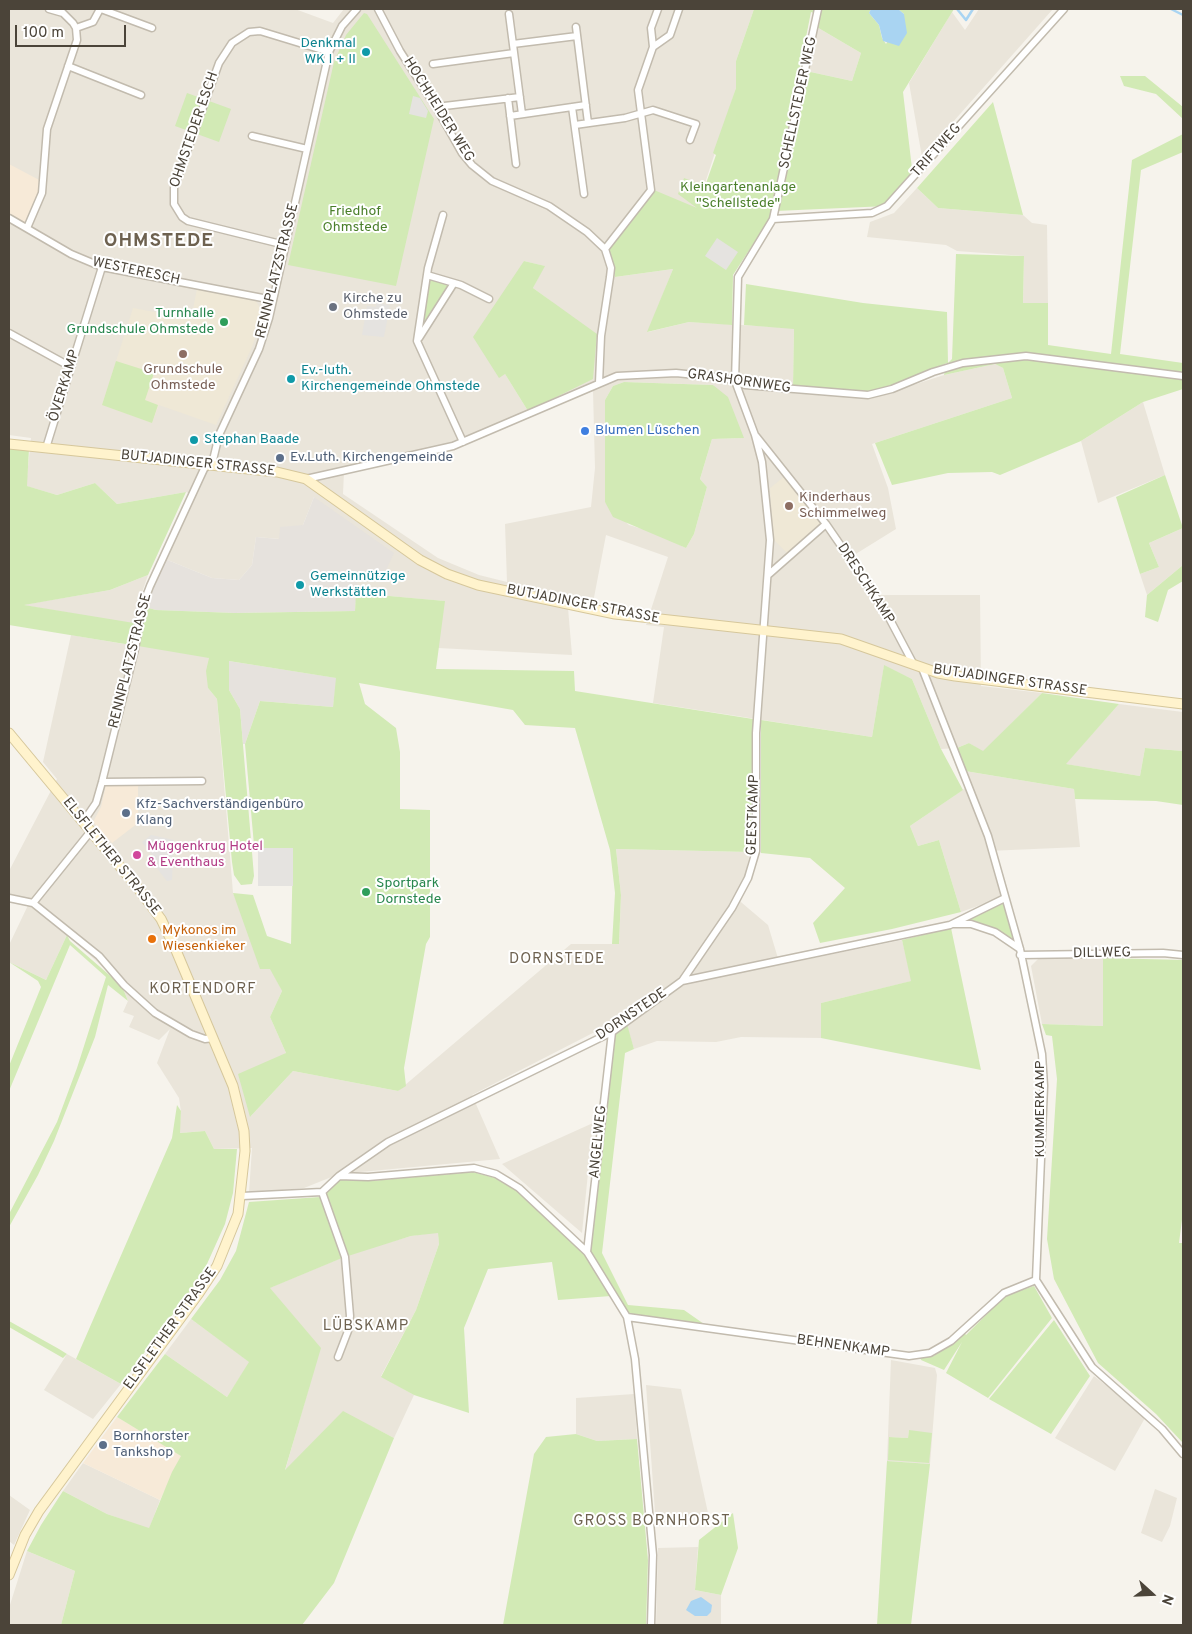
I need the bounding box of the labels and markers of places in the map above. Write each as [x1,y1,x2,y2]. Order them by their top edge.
place label: Denkmal WK I + II [301,36,356,68]
marker: Denkmal WK I + II [360,46,372,58]
place label: Kirche zu Ohmstede [343,291,408,324]
marker: Kirche zu Ohmstede [327,301,339,313]
place label: Turnhalle Grundschule Ohmstede [67,306,214,338]
marker: Turnhalle Grundschule Ohmstede [218,316,230,328]
marker: Grundschule Ohmstede [177,348,189,360]
place label: Grundschule Ohmstede [143,362,223,394]
place label: Ev.-luth. Kirchengemeinde Ohmstede [301,363,480,396]
marker: Ev.-luth. Kirchengemeinde Ohmstede [285,373,297,385]
place label: Blumen Lüschen [595,423,700,439]
marker: Blumen Lüschen [579,425,591,437]
place label: Stephan Baade [204,432,299,448]
marker: Stephan Baade [188,434,200,446]
place label: Ev.Luth. Kirchengemeinde [290,450,453,466]
marker: Ev.Luth. Kirchengemeinde [274,452,286,464]
place label: Kinderhaus Schimmelweg [799,490,886,522]
marker: Kinderhaus Schimmelweg [783,500,795,512]
place label: Gemeinnützige Werkstätten [310,569,405,602]
marker: Gemeinnützige Werkstätten [294,579,306,591]
place label: Kfz-Sachverständigenbüro Klang [136,797,304,830]
marker: Kfz-Sachverständigenbüro Klang [120,807,132,819]
place label: Müggenkrug Hotel & Eventhaus [147,839,263,872]
marker: Müggenkrug Hotel & Eventhaus [131,849,143,861]
place label: Sportpark Dornstede [376,876,441,909]
marker: Sportpark Dornstede [360,886,372,898]
place label: Mykonos im Wiesenkieker [162,923,245,956]
marker: Mykonos im Wiesenkieker [146,933,158,945]
place label: Bornhorster Tankshop [113,1429,189,1461]
marker: Bornhorster Tankshop [97,1439,109,1451]

